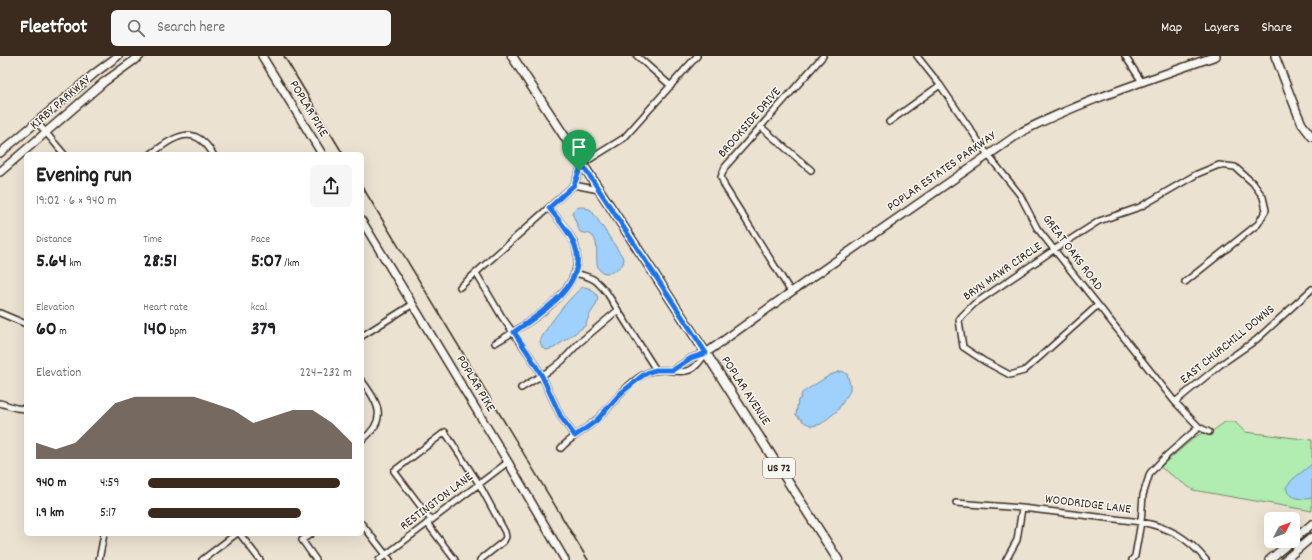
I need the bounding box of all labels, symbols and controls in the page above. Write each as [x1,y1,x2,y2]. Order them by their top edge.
search box [111,10,391,46]
text: Fleetfoot [20,15,87,42]
icon: search [125,17,147,39]
text: Search here [157,17,225,39]
text: Map [1161,18,1182,38]
text: Layers [1204,18,1239,38]
text: Share [1261,18,1292,38]
street label: KIRBY PARKWAY [26,70,96,135]
street label: POPLAR PIKE [284,77,332,141]
street label: BROOKSIDE DRIVE [714,83,786,162]
street label: POPLAR ESTATES PARKWAY [884,126,1001,217]
pin [562,130,596,171]
icon: arrive [568,136,590,158]
text: Evening run [36,161,132,192]
button: share [310,165,352,207]
text: 19:02 · 6 × 940 m [36,192,116,211]
street label: GREAT OAKS ROAD [1037,211,1107,295]
text: Distance [36,232,72,248]
text: Time [143,232,162,248]
text: Pace [251,232,270,248]
street label: BRYN MAWR CIRCLE [960,238,1046,306]
text: 5.64 [36,248,67,276]
text: 28:51 [143,248,177,276]
text: 5:07 [251,248,282,276]
text: km [67,256,81,272]
text: /km [282,256,300,272]
text: Elevation [36,300,74,316]
text: Heart rate [143,300,188,316]
text: kcal [251,300,267,316]
street label: EAST CHURCHILL DOWNS [1177,301,1280,389]
text: 60 [36,316,57,344]
text: 140 [143,316,167,344]
text: 379 [251,316,276,344]
text: m [57,324,67,340]
text: bpm [167,324,187,340]
street label: POPLAR PIKE [451,352,499,416]
street label: POPLAR AVENUE [716,353,774,429]
text: Elevation [36,364,81,383]
text: 224–232 m [300,364,352,383]
road number: US 72 [763,458,795,478]
street label: RESTINGTON LANE [397,468,478,536]
text: 940 m [36,474,66,493]
text: 4:59 [100,474,120,493]
street label: WOODRIDGE LANE [1044,490,1132,520]
text: 1.9 km [36,504,64,523]
text: 5:17 [100,504,116,523]
north arrow [1264,512,1300,548]
map controls [1264,512,1300,548]

